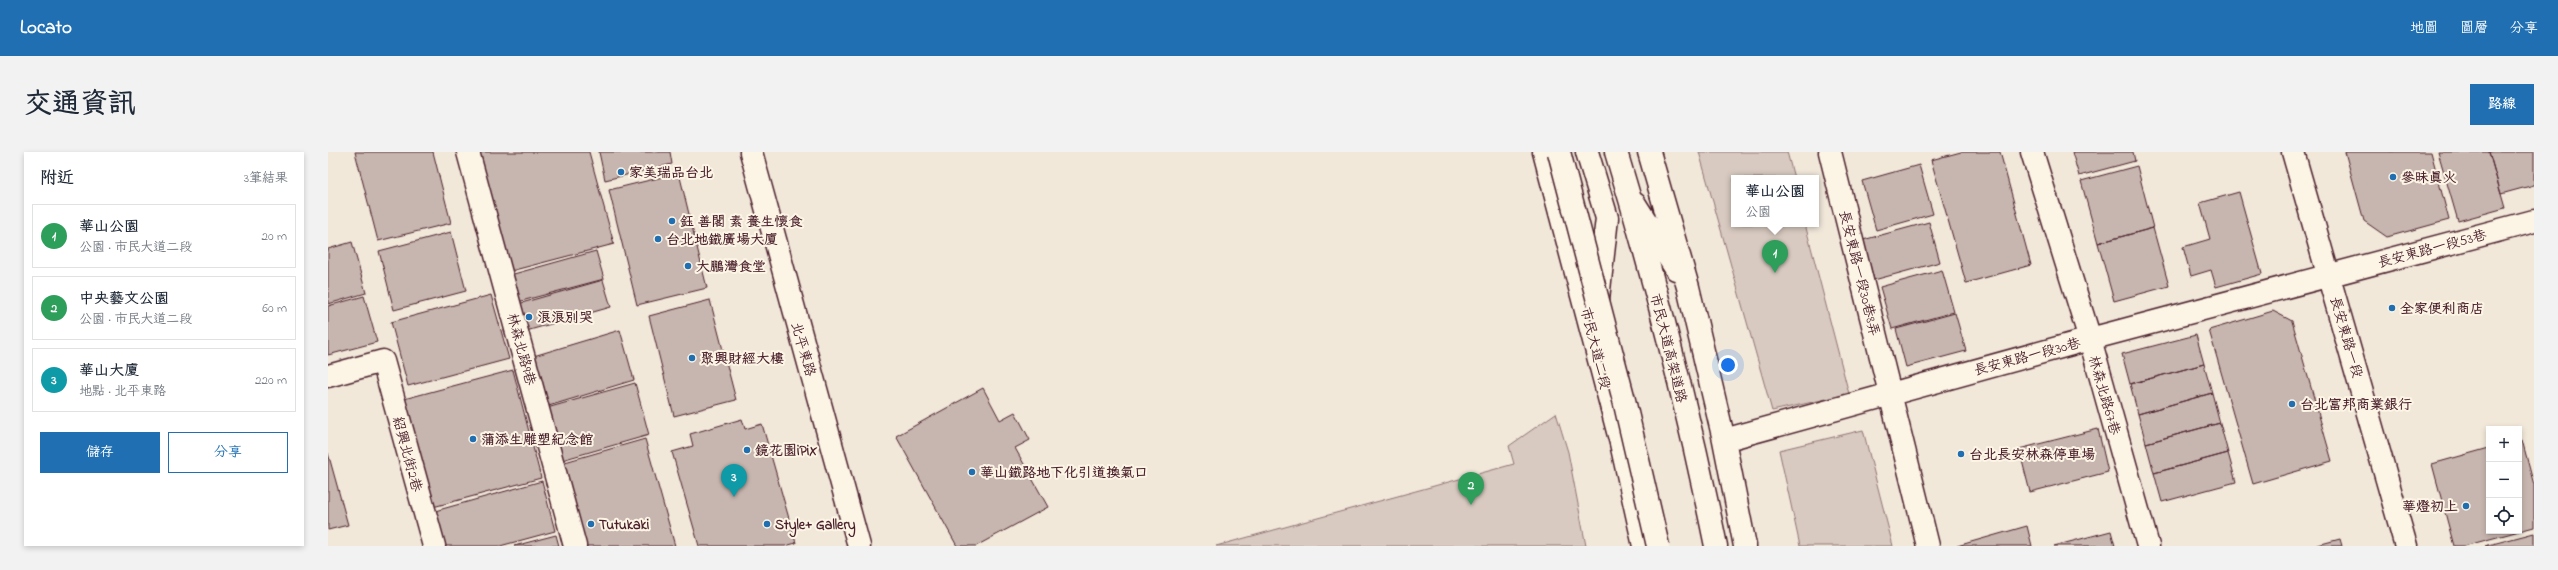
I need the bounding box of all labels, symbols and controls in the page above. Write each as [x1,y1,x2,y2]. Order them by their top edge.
text: Locato [20,15,72,42]
text: 地圖 [2410,18,2438,39]
text: 圖層 [2460,18,2488,39]
text: 分享 [2510,18,2538,39]
button: 路線 [2470,84,2534,125]
text: 交通資訊 [24,85,136,126]
place label: 家美瑞品台北 [629,163,713,184]
text: 附近 [40,166,74,191]
marker: 家美瑞品台北 [616,167,626,177]
place label: 參昧真火 [2401,168,2457,189]
text: 3筆結果 [244,169,288,188]
marker: 參昧真火 [2388,172,2398,182]
popup [1731,175,1819,227]
text: 華山公園 [1745,181,1805,203]
text: 公園 [1745,203,1771,222]
street label: 長安東路一段30巷8弄 [1833,208,1884,339]
place label: 鈺 善閣 素 養生懷食 [680,212,803,233]
text: 華山公園 [79,216,139,238]
marker: 鈺 善閣 素 養生懷食 [667,216,677,226]
street label: 長安東路一段53巷 [2376,225,2490,274]
text: 1 [52,227,56,246]
text: 20 m [262,227,287,246]
place label: 台北地鐵廣場大廈 [666,230,778,251]
marker: 台北地鐵廣場大廈 [653,234,663,244]
text: 公園 · 市民大道二段 [79,238,192,257]
pin: 1 [1762,240,1788,273]
place label: 大鵬灣食堂 [696,257,766,278]
marker: 大鵬灣食堂 [683,261,693,271]
text: 中央藝文公園 [79,288,169,310]
street label: 市民大道高架道路 [1644,291,1691,405]
street label: 長安東路一段 [2324,294,2367,381]
text: 2 [51,299,57,318]
text: 60 m [262,299,287,318]
place label: 全家便利商店 [2400,299,2484,320]
marker: 全家便利商店 [2387,303,2397,313]
street label: 市民大道二段 [1574,305,1615,392]
place label: 浪浪別哭 [537,308,593,329]
text: 公園 · 市民大道二段 [79,310,192,329]
street label: 林森北路9巷 [501,311,541,389]
marker: 浪浪別哭 [524,312,534,322]
street label: 北平東路 [785,320,820,379]
street label: 長安東路一段30巷 [1972,333,2084,382]
place label: 聚興財經大樓 [700,349,784,370]
marker: 聚興財經大樓 [687,353,697,363]
street label: 林森北路67巷 [2082,353,2125,439]
your location [1718,355,1738,375]
text: 華山大廈 [79,360,139,382]
text: 3 [51,371,57,390]
text: 220 m [255,371,287,390]
text: 地點 · 北平東路 [79,382,166,401]
place label: 台北富邦商業銀行 [2300,395,2412,416]
marker: 台北富邦商業銀行 [2287,399,2297,409]
street label: 紹興北街2巷 [386,414,427,495]
map controls [2486,426,2522,534]
button: + [2486,426,2522,462]
place label: 蒲添生雕塑紀念館 [481,430,593,451]
button: 儲存 [40,432,160,473]
button: 分享 [168,432,288,473]
marker: 蒲添生雕塑紀念館 [468,434,478,444]
place label: 鏡花園iPiX [755,441,818,462]
marker: 鏡花園iPiX [742,445,752,455]
place label: 台北長安林森停車場 [1969,445,2095,466]
marker: 台北長安林森停車場 [1956,449,1966,459]
button: − [2486,462,2522,498]
place label: 華山鐵路地下化引道換氣口 [980,463,1148,484]
pin: 3 [721,464,747,497]
marker: 華山鐵路地下化引道換氣口 [967,467,977,477]
pin: 2 [1458,472,1484,505]
place label: 華燈初上 [2402,497,2458,518]
button: locate [2486,498,2522,534]
marker: 華燈初上 [2461,501,2471,511]
place label: Tutukaki [599,515,650,536]
place label: Style+ Gallery [775,515,856,538]
marker: Tutukaki [586,519,596,529]
marker: Style+ Gallery [762,519,772,529]

